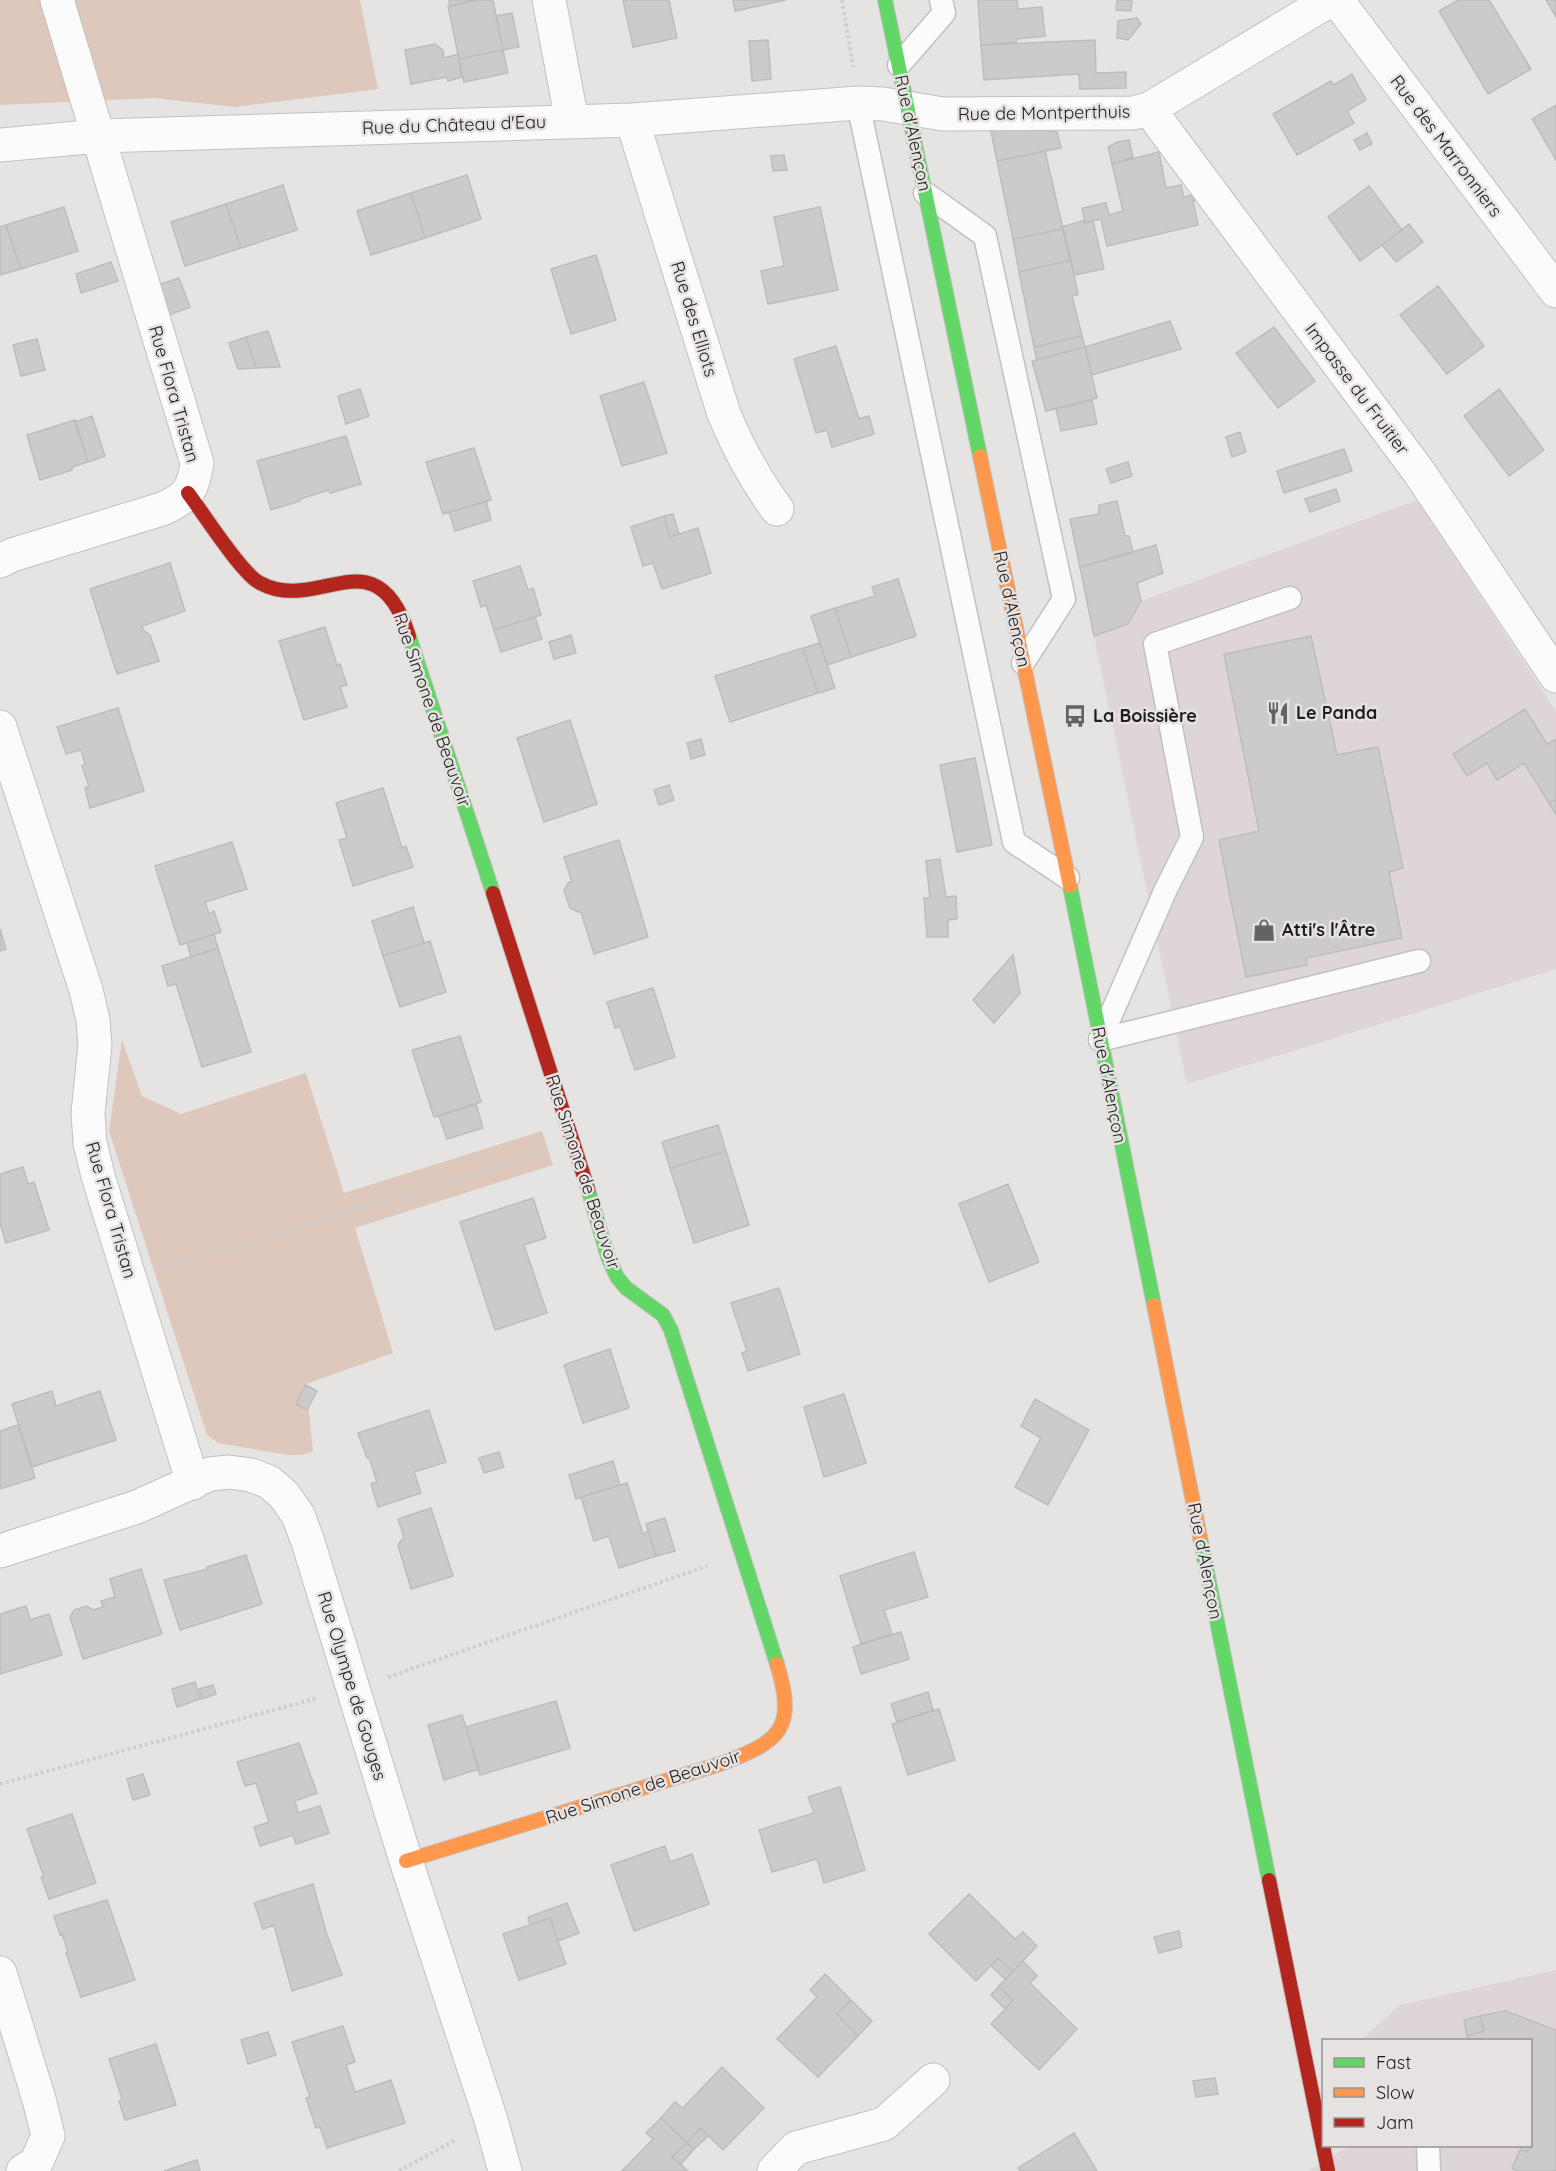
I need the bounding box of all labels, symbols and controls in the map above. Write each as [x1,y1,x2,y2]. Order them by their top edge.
street label: Rue des Marronniers [1385,70,1507,221]
street label: Rue d'Alençon [890,73,937,193]
street label: Rue de Montperthuis [958,99,1130,126]
street label: Rue du Château d'Eau [362,110,546,139]
street label: Rue des Elliots [666,258,723,379]
street label: Impasse du Fruitier [1300,318,1415,459]
street label: Rue Flora Tristan [144,323,205,465]
street label: Rue d'Alençon [989,549,1036,669]
street label: Rue Simone de Beauvoir [388,610,477,810]
restaurant icon: Le Panda [1265,700,1291,726]
place label: Le Panda [1296,701,1377,724]
bus stop icon: La Boissière [1062,703,1088,729]
place label: La Boissière [1093,704,1197,727]
shop icon: Atti's l'Âtre [1251,917,1277,943]
place label: Atti's l'Âtre [1282,918,1376,941]
street label: Rue d'Alençon [1087,1025,1132,1145]
street label: Rue Simone de Beauvoir [541,1071,626,1272]
street label: Rue Flora Tristan [81,1139,142,1281]
street label: Rue d'Alençon [1183,1501,1228,1621]
street label: Rue Olympe de Gouges [313,1589,392,1783]
street label: Rue Simone de Beauvoir [542,1744,743,1829]
legend [1322,2039,1532,2147]
text: Fast [1376,2051,1411,2074]
text: Slow [1376,2081,1414,2104]
text: Jam [1376,2111,1414,2134]

